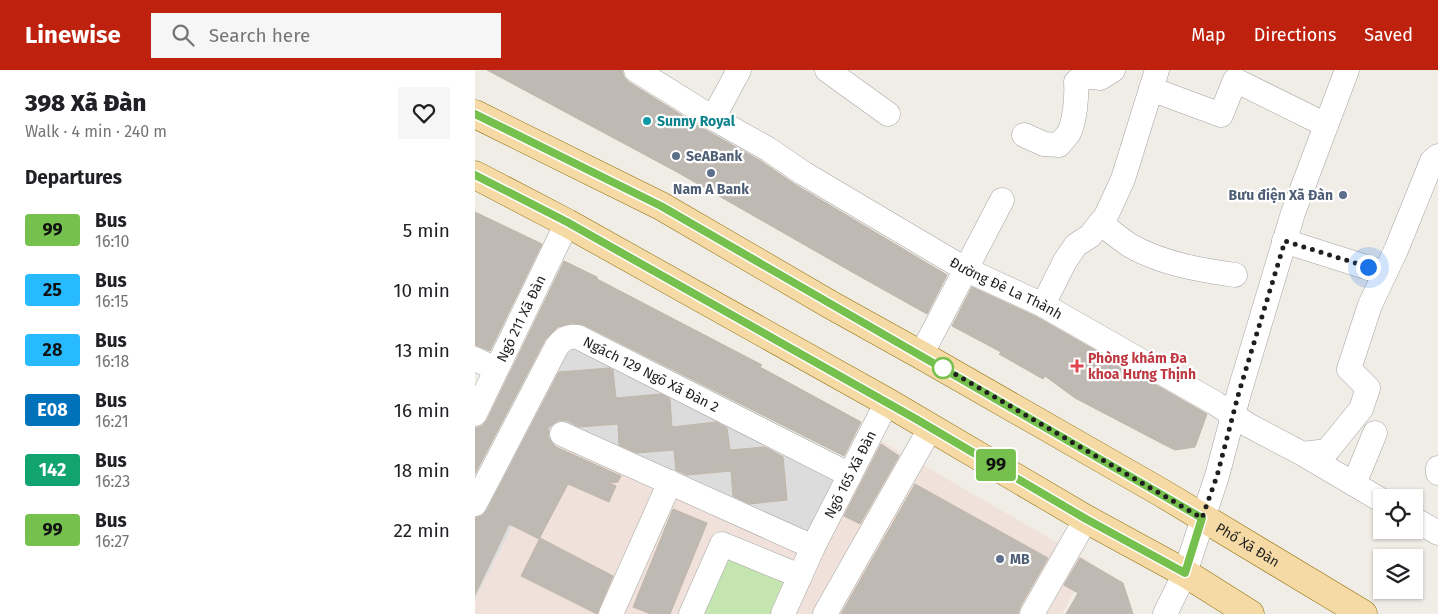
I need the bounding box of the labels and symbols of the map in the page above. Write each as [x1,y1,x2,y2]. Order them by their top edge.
place label: Sunny Royal [657,113,736,130]
marker: Sunny Royal [641,115,653,127]
place label: SeABank [686,148,742,165]
marker: SeABank [670,150,682,162]
marker: Nam A Bank [705,167,717,179]
place label: Nam A Bank [673,181,749,198]
place label: Bưu điện Xã Đàn [1229,187,1333,204]
marker: Bưu điện Xã Đàn [1337,189,1349,201]
street label: Đường Đê La Thành [947,253,1065,323]
your location [1356,255,1381,280]
street label: Ngõ 211 Xã Đàn [493,272,549,365]
street label: Ngách 129 Ngõ Xã Đàn 2 [581,333,722,416]
place label: Phòng khám Đa khoa Hưng Thịnh [1088,350,1196,383]
unlabelled marker [932,357,954,379]
marker: Phòng khám Đa khoa Hưng Thịnh [1070,359,1084,373]
street label: Ngõ 165 Xã Đàn [821,428,880,521]
line badge: 99 [973,449,1019,481]
street label: Phố Xã Đàn [1213,519,1283,570]
place label: MB [1010,551,1030,568]
marker: MB [994,553,1006,565]

